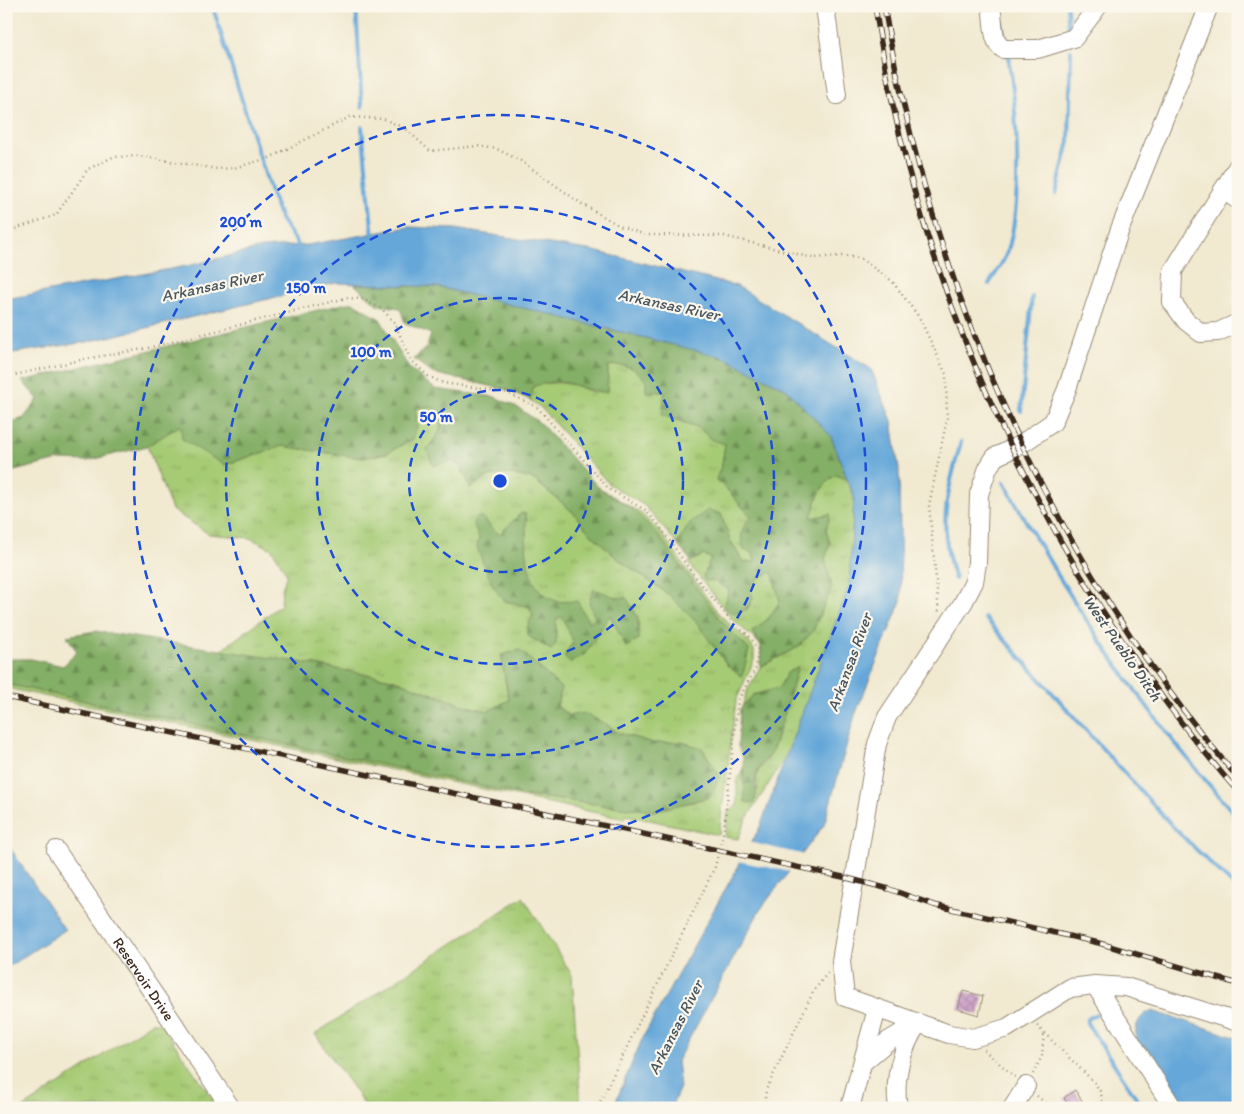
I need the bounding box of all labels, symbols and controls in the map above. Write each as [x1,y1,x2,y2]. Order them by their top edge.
text: 200 m [220,213,263,231]
water label: Arkansas River [160,265,266,305]
text: 150 m [286,279,326,297]
water label: Arkansas River [617,284,723,325]
text: 100 m [350,343,392,361]
text: 50 m [419,408,453,426]
centre of rings [491,472,509,490]
water label: West Pueblo Ditch [1079,592,1166,705]
water label: Arkansas River [823,609,877,714]
street label: Reservoir Drive [109,934,178,1024]
water label: Arkansas River [644,976,708,1077]

